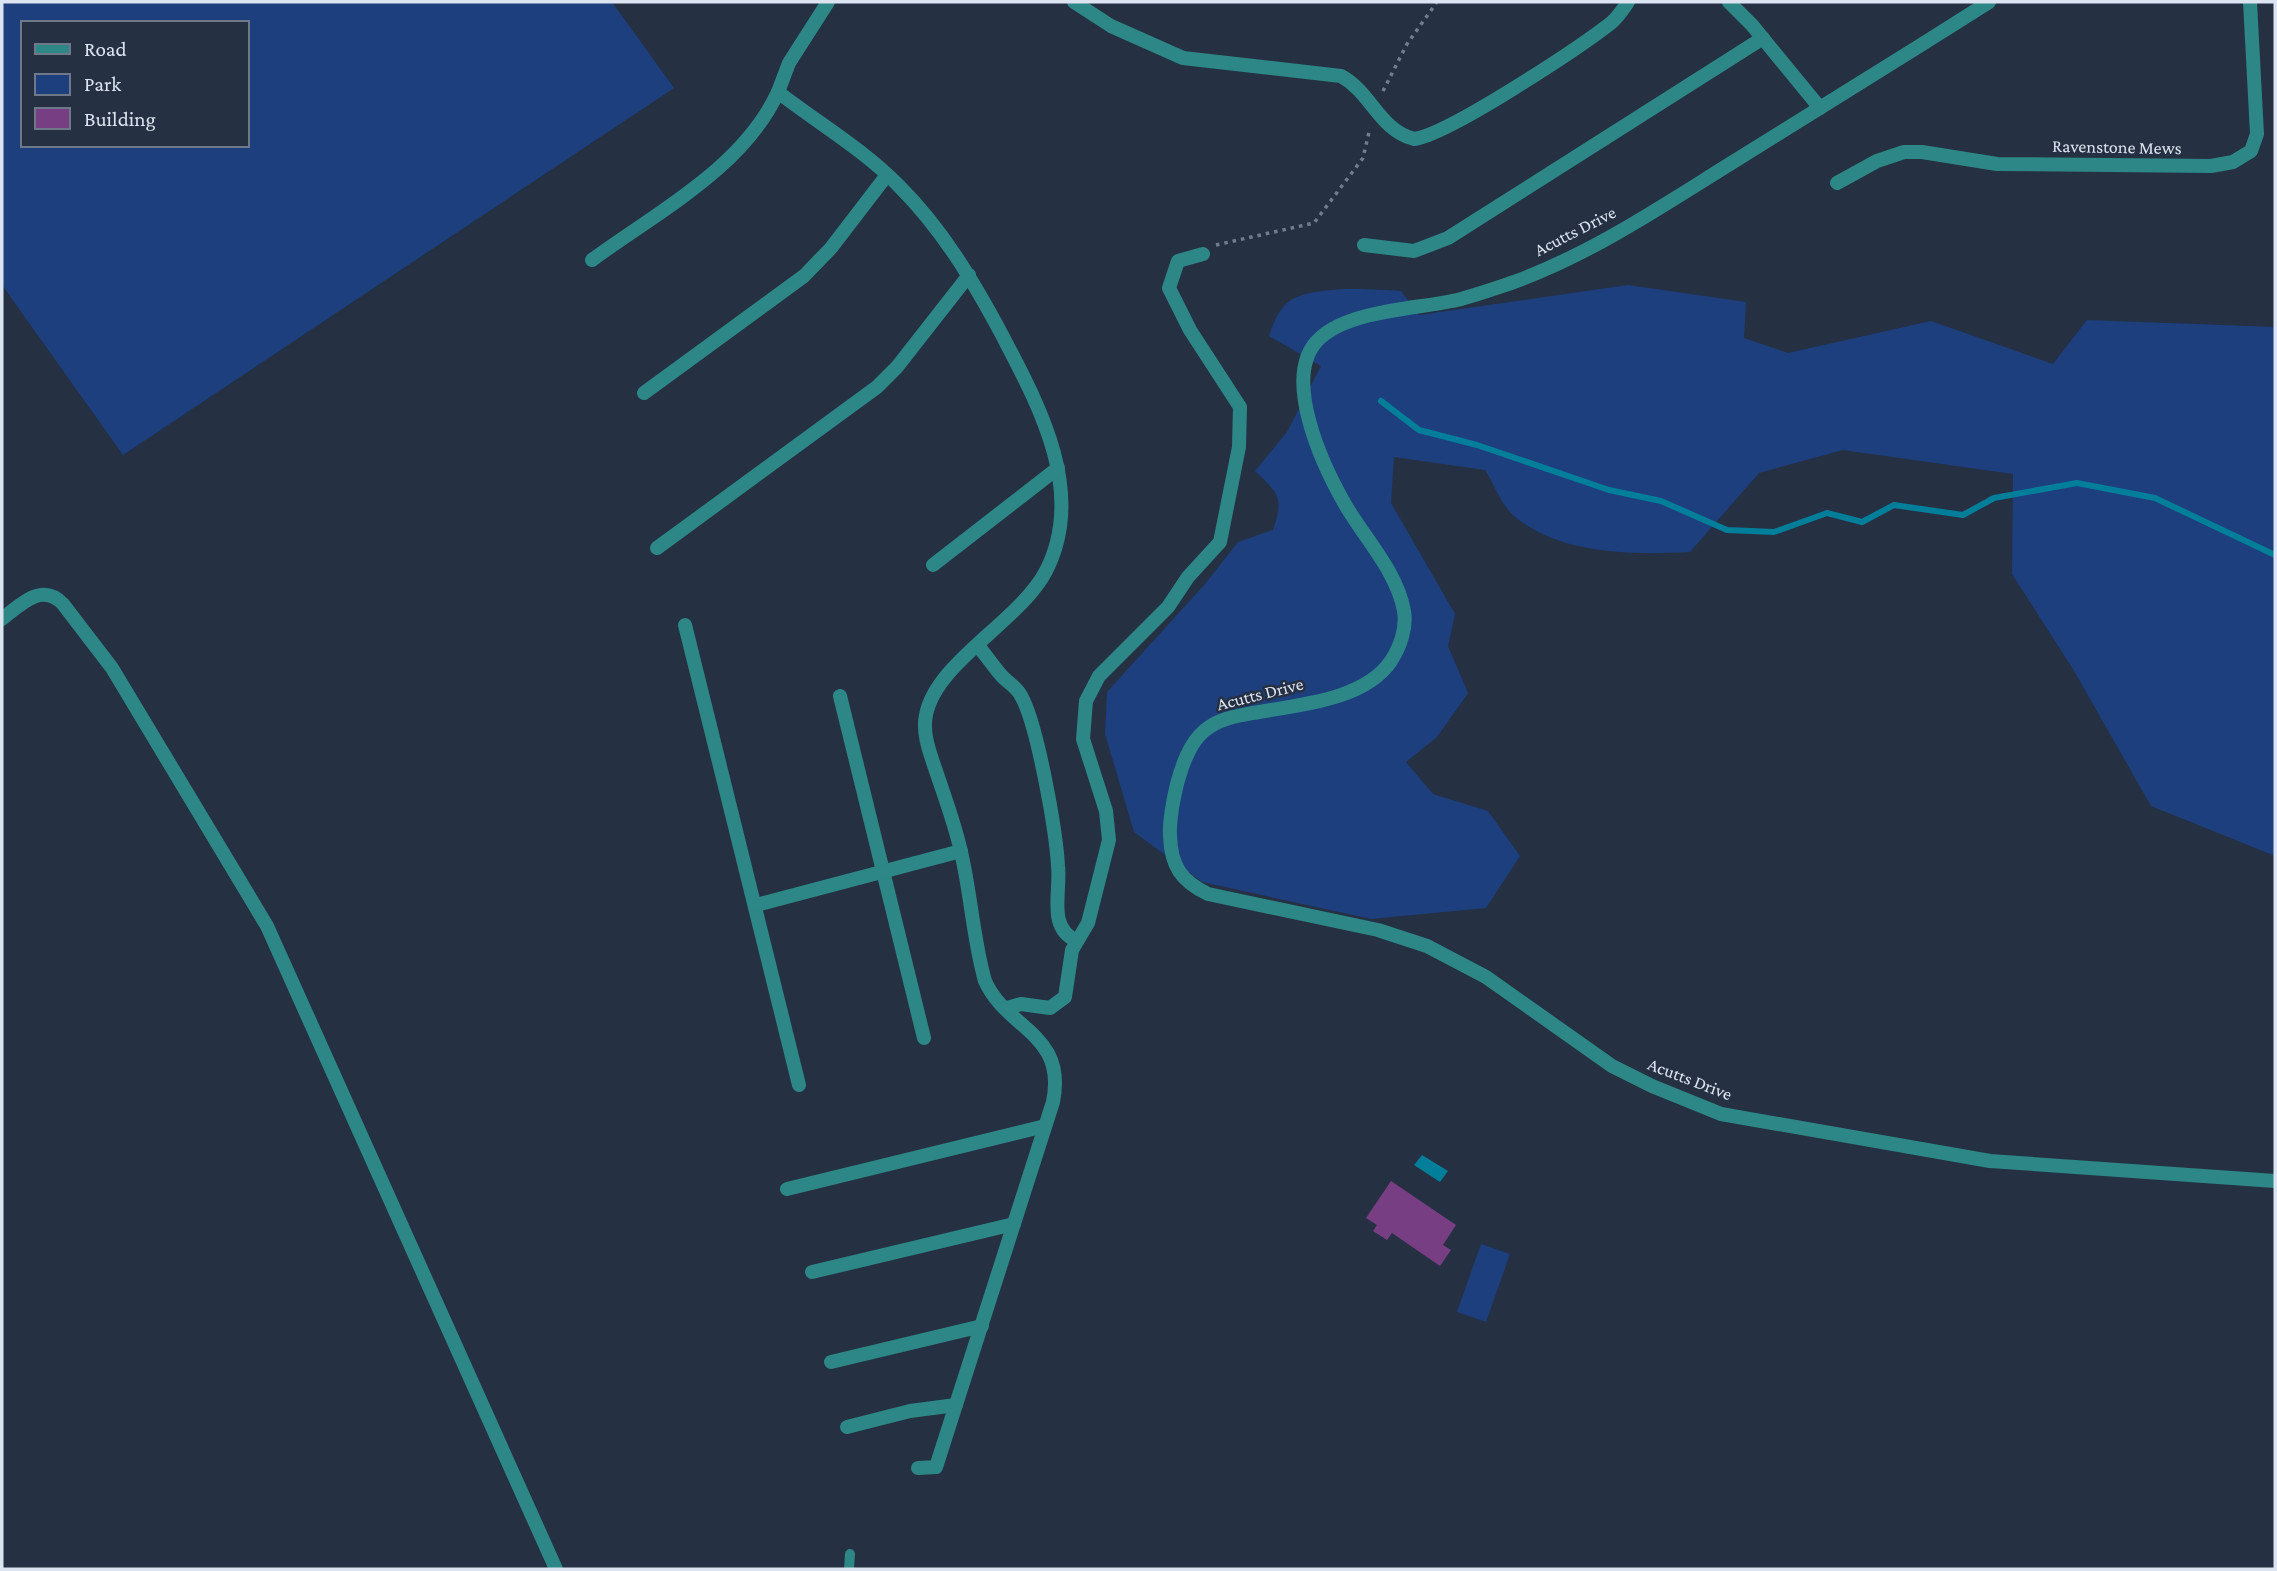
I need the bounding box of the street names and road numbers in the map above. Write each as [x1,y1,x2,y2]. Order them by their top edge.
street label: Ravenstone Mews [2052,136,2182,158]
street label: Acutts Drive [1531,202,1619,260]
street label: Acutts Drive [1215,674,1305,714]
street label: Acutts Drive [1645,1054,1735,1104]

